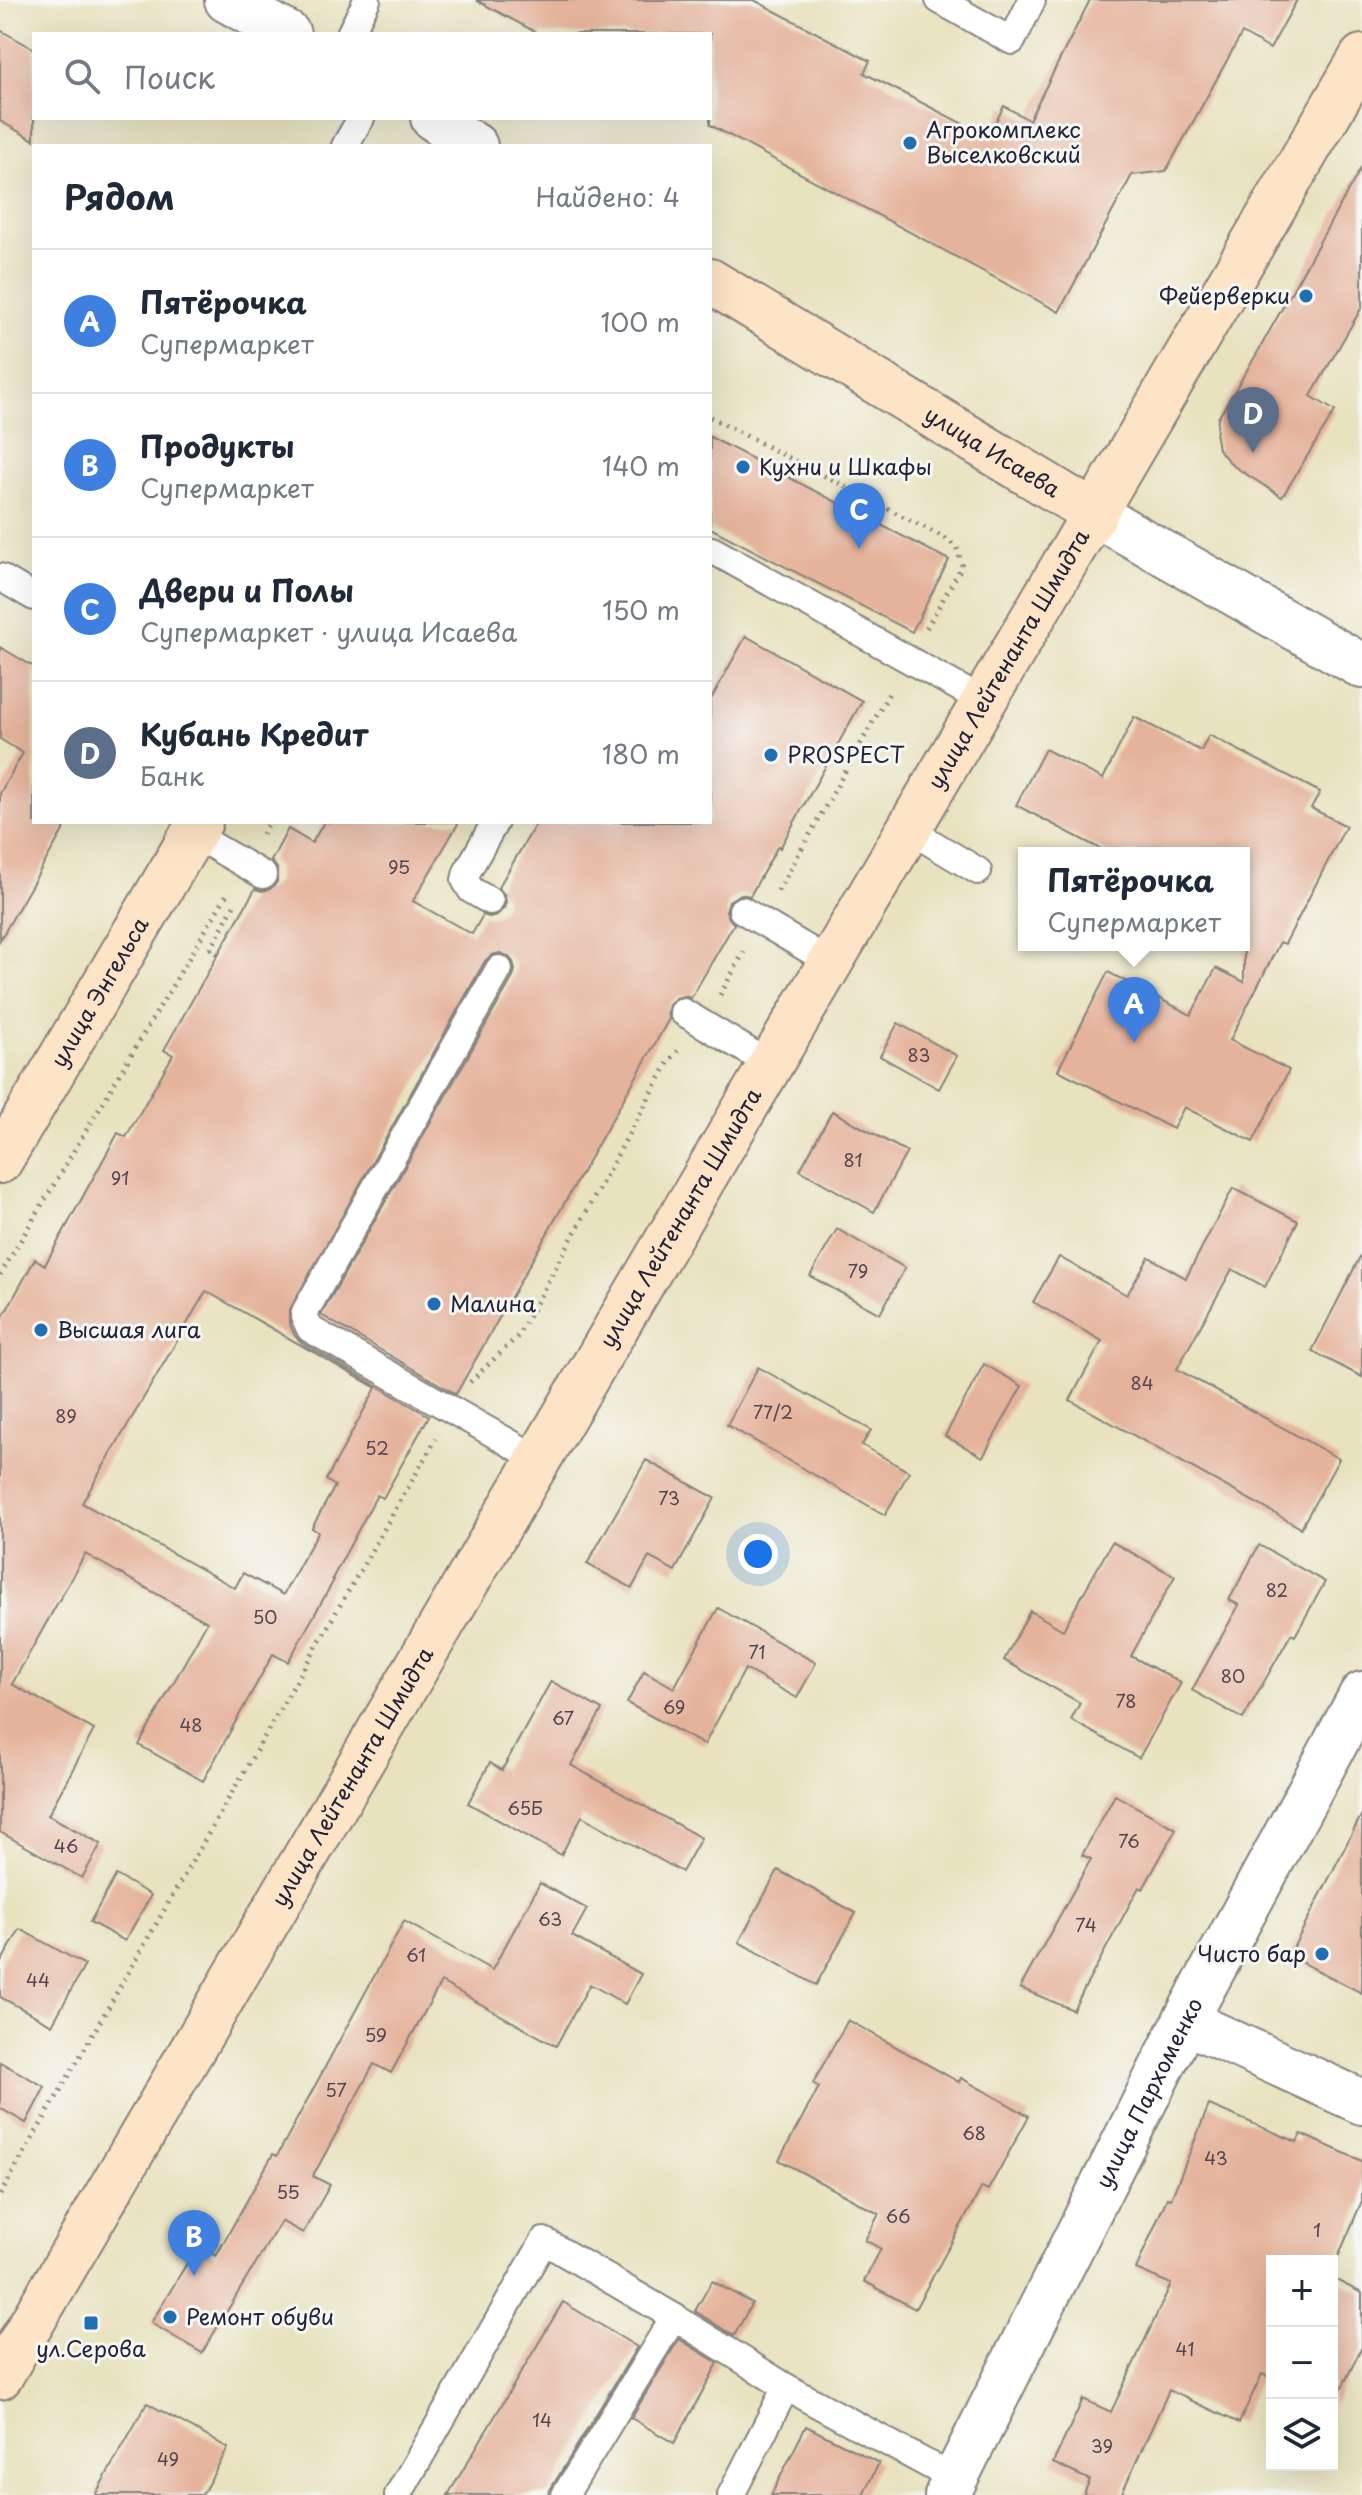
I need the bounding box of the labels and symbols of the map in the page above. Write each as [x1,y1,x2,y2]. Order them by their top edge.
place label: Агрокомплекс Выселковский [926,112,1081,170]
marker: Агрокомплекс Выселковский [901,134,919,152]
place label: Фейерверки [1159,278,1290,311]
marker: Фейерверки [1297,287,1315,305]
pin: D [1227,387,1279,453]
street label: улица Исаева [919,397,1067,505]
place label: Кухни и Шкафы [759,449,932,482]
marker: Кухни и Шкафы [734,458,752,476]
pin: C [833,483,885,549]
street label: улица Лейтенанта Шмидта [918,522,1097,795]
place label: PROSPECT [787,737,905,770]
marker: PROSPECT [762,746,780,764]
house number: 95 [388,853,410,880]
street label: улица Энгельса [41,910,156,1073]
pin: A [1108,977,1160,1043]
house number: 83 [908,1041,930,1068]
street label: улица Лейтенанта Шмидта [590,1081,769,1353]
house number: 81 [843,1146,863,1173]
house number: 91 [111,1164,129,1191]
house number: 79 [848,1257,868,1284]
place label: Малина [450,1286,536,1319]
marker: Малина [425,1295,443,1313]
place label: Высшая лига [57,1312,201,1345]
marker: Высшая лига [32,1321,50,1339]
house number: 84 [1130,1369,1154,1396]
house number: 77/2 [753,1398,793,1425]
house number: 89 [55,1402,77,1429]
house number: 52 [365,1434,389,1461]
house number: 73 [658,1484,680,1511]
your location [738,1534,778,1574]
house number: 82 [1266,1576,1288,1603]
house number: 50 [253,1603,277,1630]
house number: 71 [749,1638,765,1665]
street label: улица Лейтенанта Шмидта [262,1639,441,1912]
house number: 80 [1221,1662,1245,1689]
house number: 78 [1116,1687,1137,1714]
house number: 69 [663,1693,685,1720]
house number: 67 [552,1704,574,1731]
house number: 48 [179,1711,203,1738]
house number: 65Б [507,1794,543,1821]
house number: 76 [1118,1827,1140,1854]
house number: 46 [54,1832,78,1859]
house number: 63 [538,1905,562,1932]
house number: 74 [1075,1911,1097,1938]
place label: Чисто бар [1197,1936,1306,1969]
house number: 61 [406,1941,426,1968]
marker: Чисто бар [1313,1945,1331,1963]
house number: 44 [26,1966,50,1993]
street label: улица Пархоменко [1086,1991,1210,2193]
house number: 59 [365,2021,387,2048]
house number: 57 [325,2076,347,2103]
house number: 68 [962,2119,986,2146]
house number: 43 [1204,2144,1228,2171]
house number: 55 [276,2178,300,2205]
house number: 66 [886,2202,910,2229]
pin: B [168,2210,220,2276]
house number: 1 [1313,2216,1321,2243]
place label: Ремонт обуви [186,2299,334,2332]
marker: Ремонт обуви [161,2308,179,2326]
marker: ул.Серова [82,2314,100,2332]
place label: ул.Серова [36,2331,146,2364]
house number: 41 [1176,2335,1194,2362]
house number: 14 [532,2406,552,2433]
house number: 39 [1091,2432,1113,2459]
house number: 49 [157,2445,179,2472]

